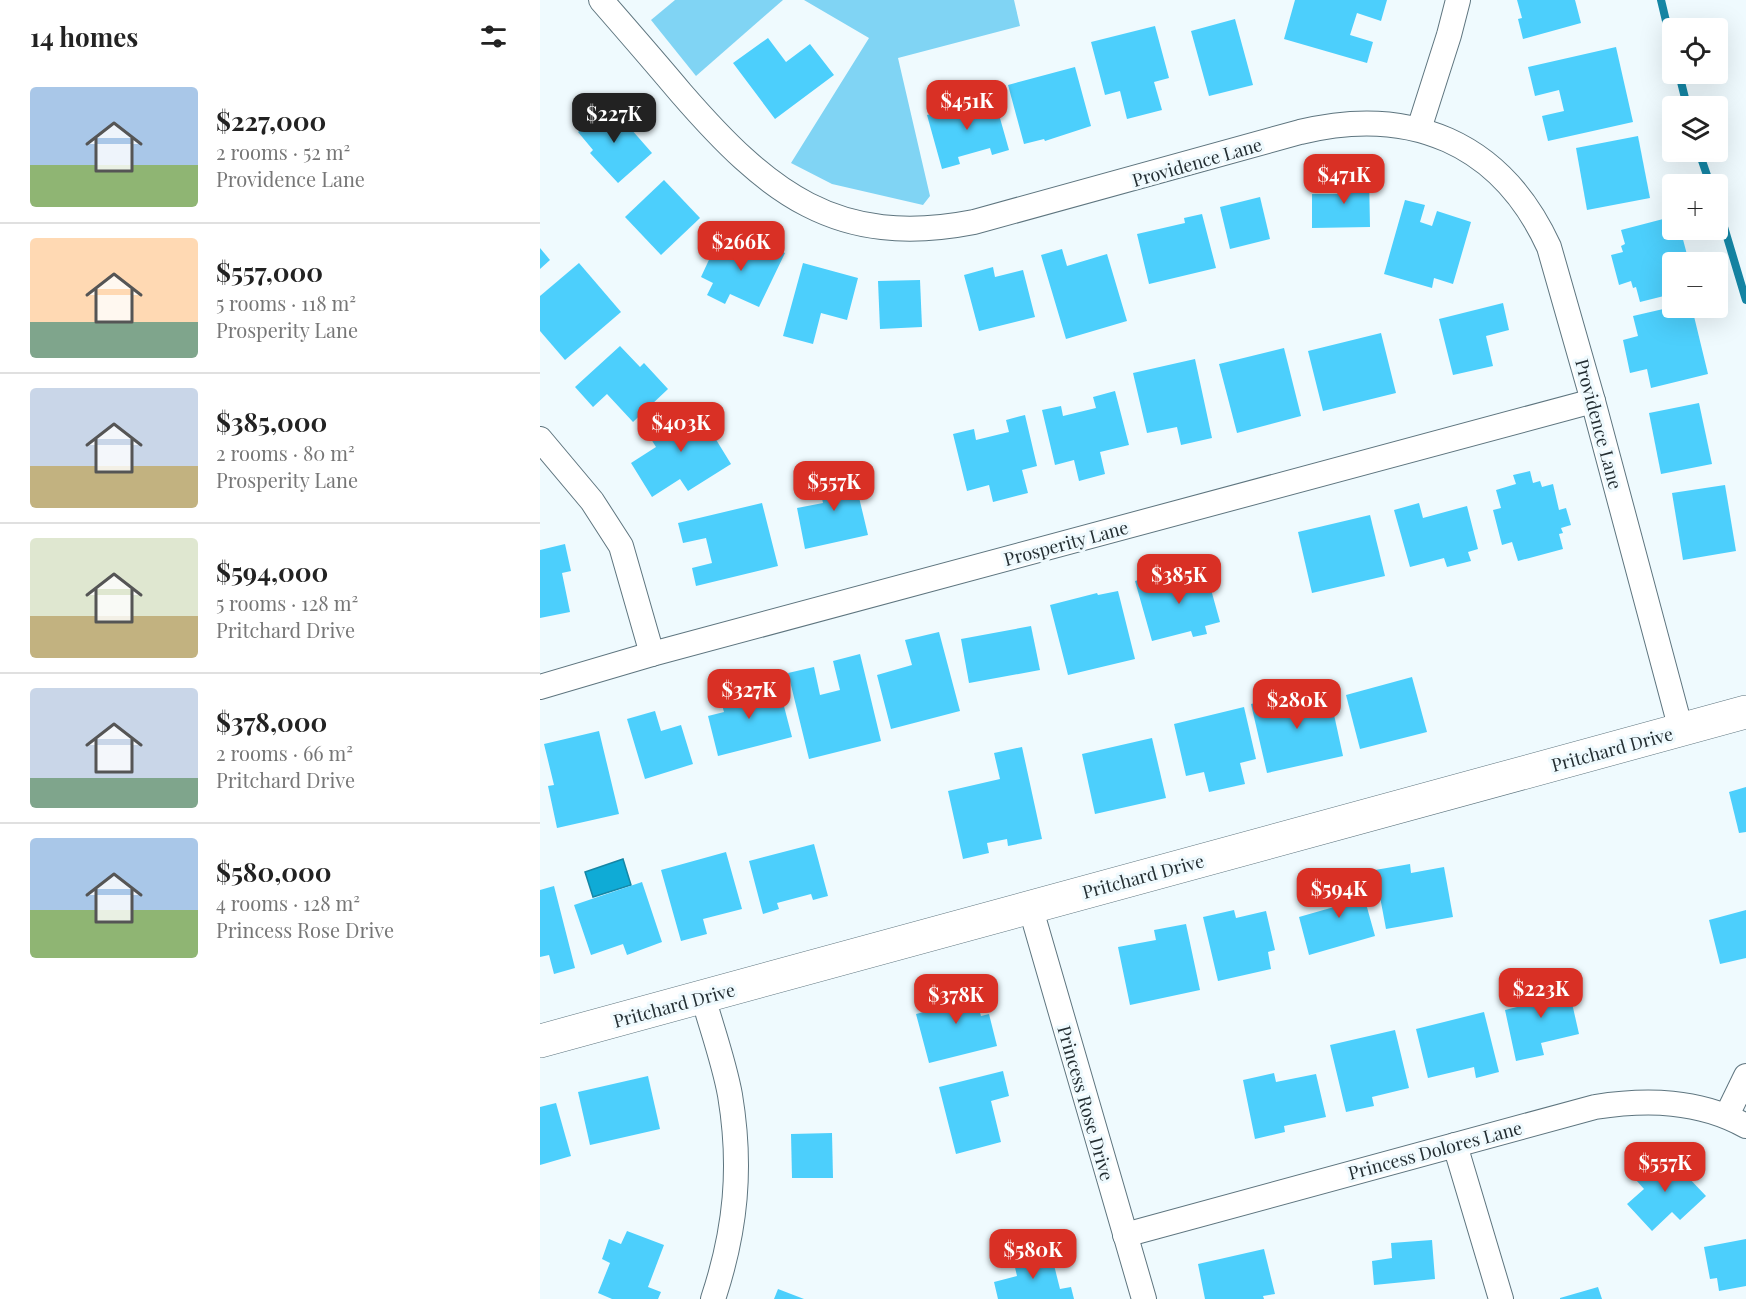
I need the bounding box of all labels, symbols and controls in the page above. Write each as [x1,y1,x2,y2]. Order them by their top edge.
map controls [1662,18,1728,318]
button: locate [1662,18,1728,84]
text: 14 homes [30,19,138,54]
icon: filters [477,20,510,53]
pin: $451K [925,80,1009,131]
text: $451K [940,86,994,113]
pin: $227K [572,93,656,144]
button: layers [1662,96,1728,162]
text: $227K [586,99,642,126]
text: $227,000 [216,103,326,138]
icon: home [78,111,150,183]
street label: Providence Lane [1129,132,1265,192]
text: 2 rooms · 52 m² [216,138,350,165]
pin: $471K [1302,154,1386,205]
text: $471K [1318,160,1370,187]
text: Providence Lane [216,165,365,192]
button: + [1662,174,1728,240]
pin: $266K [699,221,783,272]
text: $266K [712,227,770,254]
button: − [1662,252,1728,318]
text: $557,000 [216,254,323,289]
icon: home [78,262,150,334]
text: 5 rooms · 118 m² [216,289,356,316]
text: Prosperity Lane [216,316,358,343]
street label: Providence Lane [1570,356,1628,492]
pin: $403K [639,402,723,453]
text: $385,000 [216,404,327,439]
text: $403K [652,408,710,435]
icon: home [78,412,150,484]
text: 2 rooms · 80 m² [216,439,355,466]
pin: $557K [792,461,876,512]
text: Prosperity Lane [216,466,358,493]
text: $557K [807,467,861,494]
street label: Prosperity Lane [1001,515,1131,571]
text: $594,000 [216,554,328,589]
pin: $385K [1137,554,1221,605]
text: $385K [1151,560,1207,587]
icon: home [78,562,150,634]
text: 5 rooms · 128 m² [216,589,358,616]
text: Pritchard Drive [216,616,355,643]
pin: $327K [707,669,791,720]
text: $327K [722,675,777,702]
pin: $280K [1255,679,1339,730]
text: $280K [1267,685,1327,712]
text: $378,000 [216,704,327,739]
icon: home [78,712,150,784]
street label: Pritchard Drive [1548,721,1676,777]
text: 2 rooms · 66 m² [216,739,353,766]
text: Pritchard Drive [216,766,355,793]
street label: Pritchard Drive [1079,848,1207,904]
text: $580,000 [216,854,332,889]
icon: home [78,862,150,934]
pin: $594K [1297,868,1381,919]
text: $594K [1311,874,1367,901]
text: 4 rooms · 128 m² [216,889,360,916]
text: Princess Rose Drive [216,916,394,943]
pin: $223K [1499,968,1583,1019]
pin: $378K [914,974,998,1025]
text: $223K [1513,974,1569,1001]
street label: Pritchard Drive [610,977,738,1033]
text: $378K [928,980,984,1007]
street label: Princess Rose Drive [1052,1023,1120,1183]
street label: Princess Dolores Lane [1345,1115,1525,1185]
pin: $557K [1623,1142,1707,1193]
text: $557K [1638,1148,1692,1175]
pin: $580K [991,1229,1075,1280]
text: $580K [1003,1235,1063,1262]

